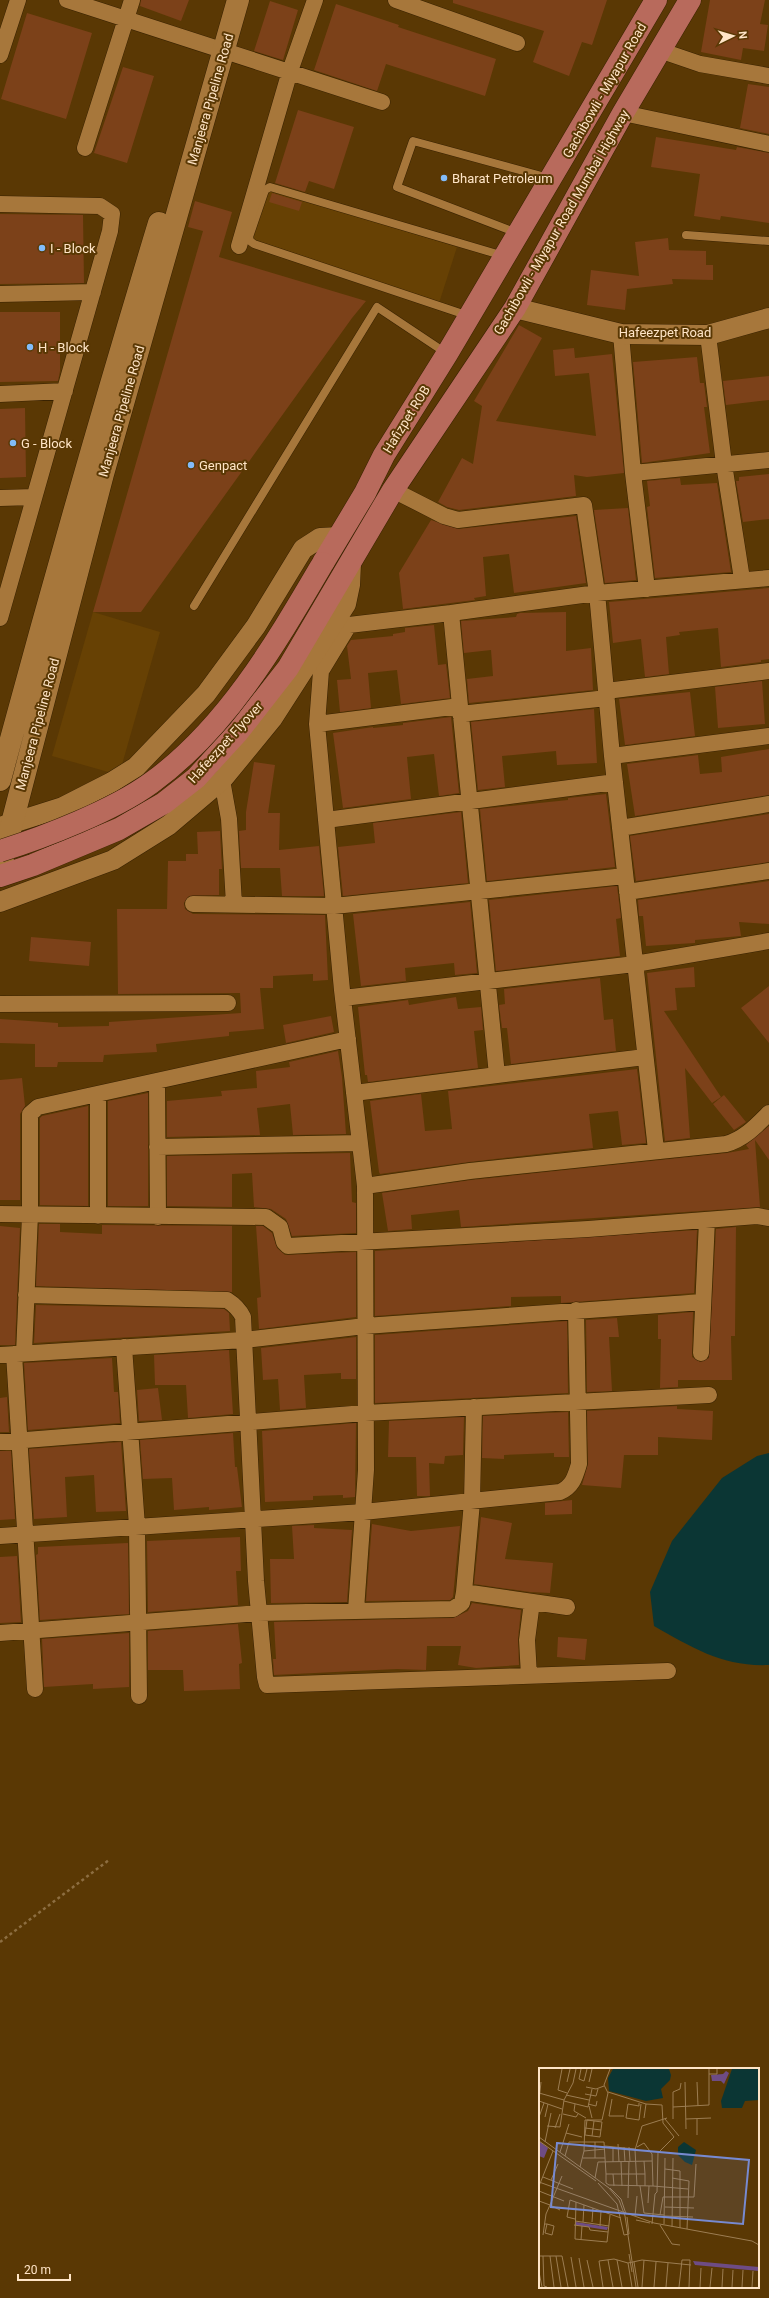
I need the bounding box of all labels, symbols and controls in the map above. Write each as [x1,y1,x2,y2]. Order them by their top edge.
north arrow [713,16,753,56]
street label: Gachibowli - Miyapur Road [560,20,649,160]
text: N [736,31,749,40]
street label: Manjeera Pipeline Road [185,32,236,167]
street label: Gachibowli - Miyapur Road Mumbai Highway [491,107,632,337]
place label: Bharat Petroleum [452,171,553,186]
marker: Bharat Petroleum [439,173,449,183]
place label: I - Block [50,241,96,256]
marker: I - Block [37,243,47,253]
street label: Hafeezpet Road [619,325,711,340]
place label: H - Block [38,340,90,355]
marker: H - Block [25,342,35,352]
street label: Manjeera Pipeline Road [96,344,147,479]
street label: Hafizpet ROB [380,383,433,456]
place label: G - Block [21,436,72,451]
marker: G - Block [8,438,18,448]
place label: Genpact [199,458,247,473]
marker: Genpact [186,460,196,470]
street label: Manjeera Pipeline Road [13,657,62,792]
street label: Hafeezpet Flyover [185,698,266,786]
inset map [539,2068,759,2288]
scale bar [18,2256,70,2282]
text: 20 m [24,2263,51,2277]

